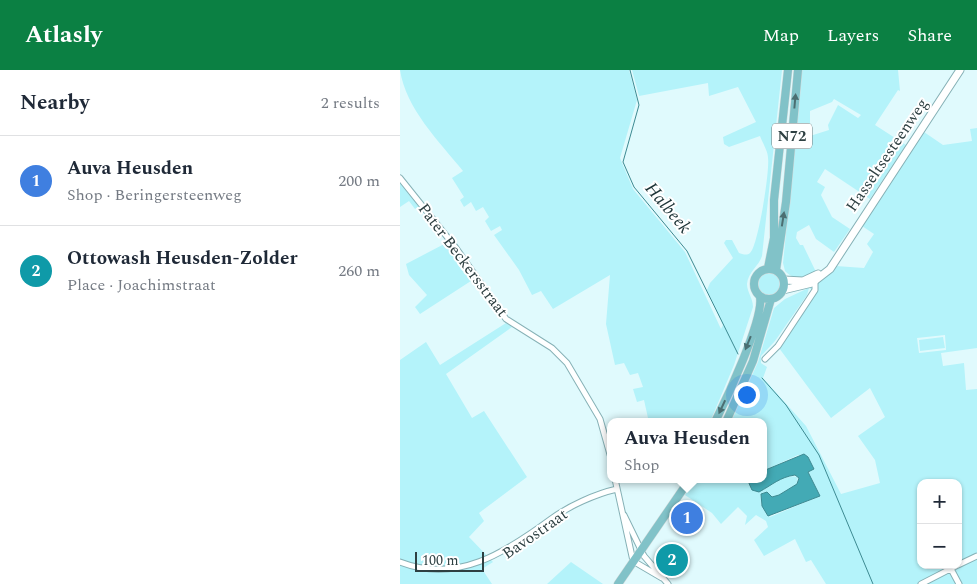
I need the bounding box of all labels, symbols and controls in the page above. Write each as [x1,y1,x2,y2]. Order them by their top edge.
text: Atlasly [25,17,102,53]
text: Map [763,22,799,49]
text: Layers [827,22,879,49]
text: Share [907,22,952,49]
text: Nearby [20,87,90,119]
text: 2 results [321,91,380,115]
one-way arrow [792,93,800,109]
street label: Hasseltsesteenweg [840,93,934,217]
road number: N72 [772,124,812,148]
text: Auva Heusden [67,154,193,183]
text: 1 [32,169,40,193]
text: 200 m [338,169,380,193]
water label: Halbeek [638,176,698,240]
text: Shop · Beringersteenweg [67,183,242,207]
street label: Pater Beckersstraat [412,198,514,322]
one-way arrow [780,210,788,226]
text: Ottowash Heusden-Zolder [67,244,298,273]
text: 2 [32,259,40,283]
text: 260 m [338,259,380,283]
text: Place · Joachimstraat [67,273,216,297]
one-way arrow [744,336,752,350]
your location [734,382,760,408]
one-way arrow [718,400,726,414]
popup [607,418,767,483]
text: Auva Heusden [624,424,750,453]
text: Shop [624,453,659,477]
map controls [917,479,962,569]
button: + [917,479,962,524]
pin: 1 [671,499,703,537]
street label: Bavostraat [497,502,573,565]
button: − [917,524,962,569]
pin: 2 [656,541,688,579]
scale bar [415,549,484,572]
text: 100 m [422,550,459,571]

